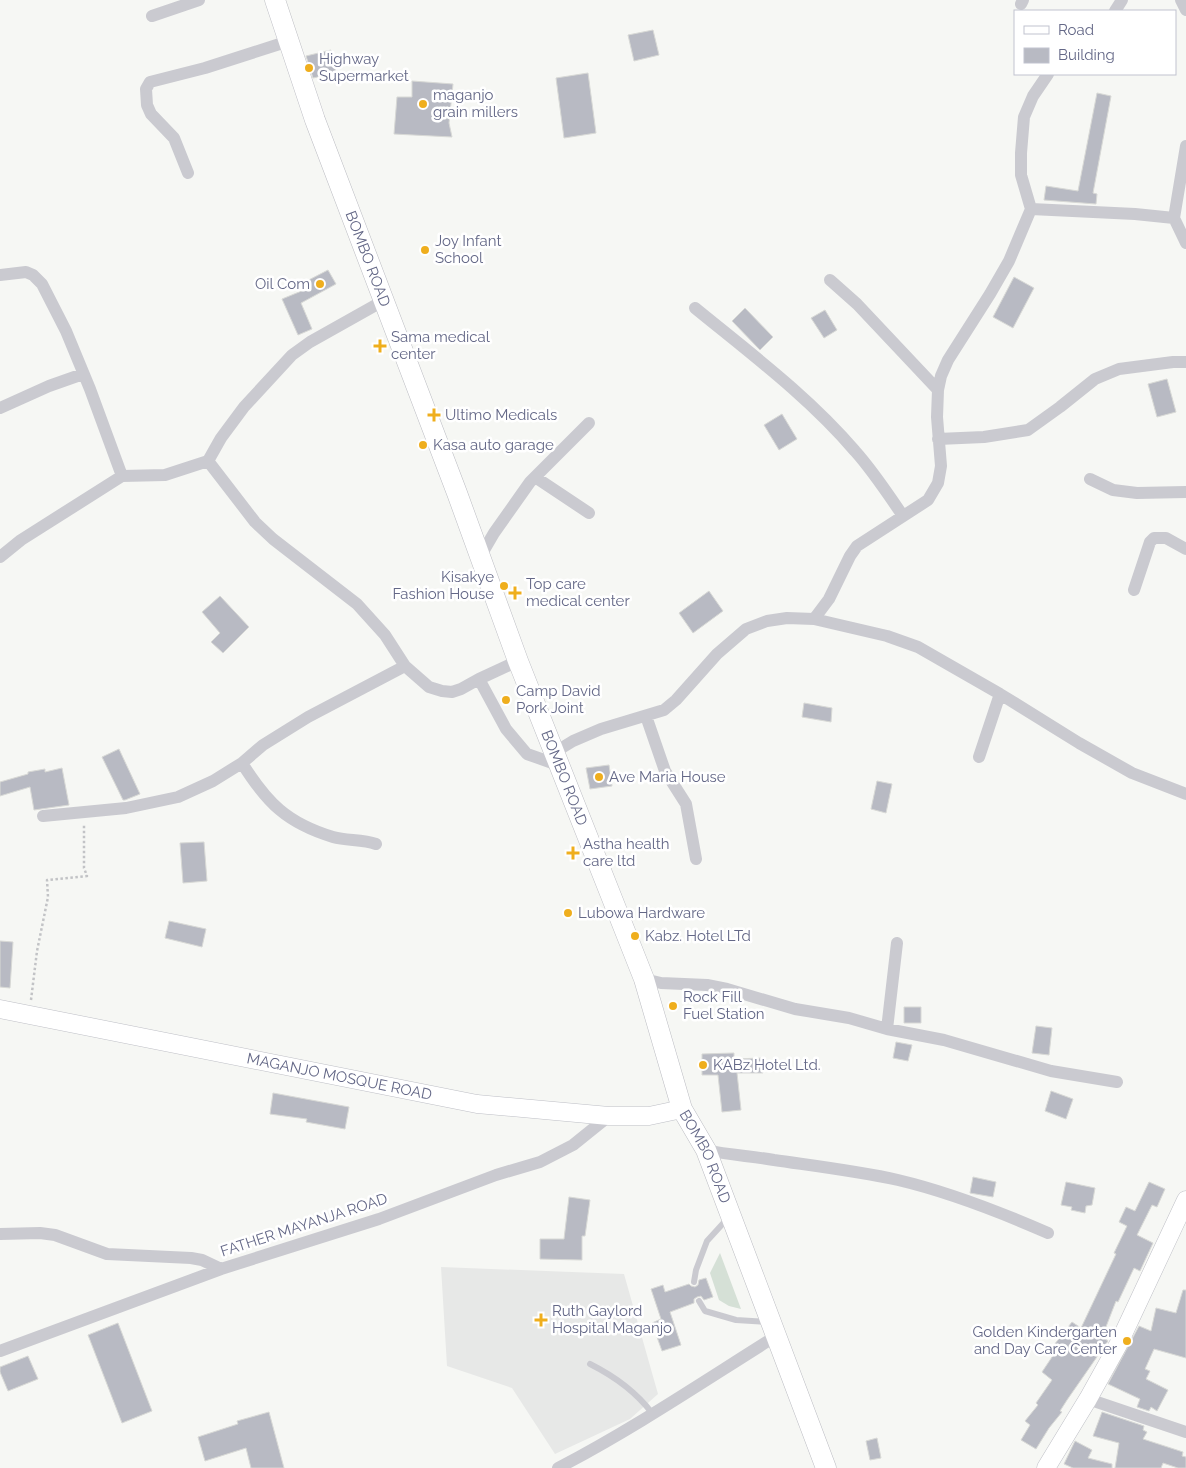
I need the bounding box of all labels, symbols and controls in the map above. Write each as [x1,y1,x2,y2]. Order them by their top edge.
legend [1014,10,1176,75]
text: Road [1058,21,1094,39]
text: Building [1058,46,1115,64]
place label: Highway Supermarket [319,50,409,85]
marker: Highway Supermarket [303,62,315,74]
place label: maganjo grain millers [433,86,518,121]
marker: maganjo grain millers [417,98,429,110]
street label: BOMBO ROAD [341,208,394,309]
place label: Joy Infant School [435,232,501,267]
marker: Joy Infant School [419,244,431,256]
place label: Oil Com [255,275,310,293]
marker: Oil Com [314,278,326,290]
place label: Sama medical center [391,328,491,363]
marker: Sama medical center [373,339,387,353]
place label: Ultimo Medicals [445,406,557,424]
marker: Ultimo Medicals [427,408,441,422]
place label: Kasa auto garage [433,436,554,454]
marker: Kasa auto garage [417,439,429,451]
place label: Kisakye Fashion House [392,568,494,603]
place label: Top care medical center [526,575,630,610]
marker: Kisakye Fashion House [498,580,510,592]
marker: Top care medical center [508,586,522,600]
place label: Camp David Pork Joint [516,682,601,717]
marker: Camp David Pork Joint [500,694,512,706]
street label: BOMBO ROAD [537,728,591,828]
place label: Ave Maria House [609,768,726,786]
marker: Ave Maria House [593,771,605,783]
place label: Astha health care ltd [583,835,670,870]
marker: Astha health care ltd [567,847,579,859]
place label: Lubowa Hardware [578,904,705,922]
marker: Lubowa Hardware [562,907,574,919]
place label: Kabz. Hotel LTd [645,927,751,945]
marker: Kabz. Hotel LTd [629,930,641,942]
place label: Rock Fill Fuel Station [683,988,765,1023]
marker: Rock Fill Fuel Station [667,1000,679,1012]
street label: MAGANJO MOSQUE ROAD [245,1049,434,1104]
place label: KABz Hotel Ltd. [713,1056,821,1074]
marker: KABz Hotel Ltd. [697,1059,709,1071]
street label: BOMBO ROAD [676,1107,734,1206]
street label: FATHER MAYANJA ROAD [218,1189,390,1261]
place label: Ruth Gaylord Hospital Maganjo [552,1302,672,1337]
marker: Ruth Gaylord Hospital Maganjo [534,1313,548,1327]
place label: Golden Kindergarten and Day Care Center [973,1323,1118,1358]
marker: Golden Kindergarten and Day Care Center [1121,1335,1133,1347]

